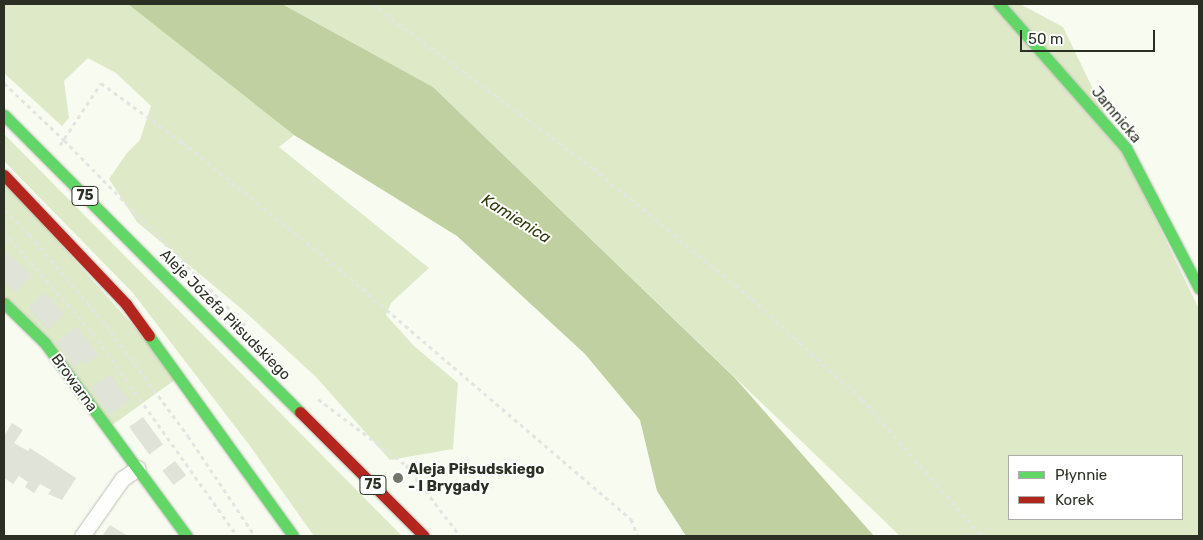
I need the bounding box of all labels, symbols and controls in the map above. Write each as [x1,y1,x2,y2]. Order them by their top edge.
scale bar [1023,20,1158,52]
text: 50 m [1028,30,1063,48]
street label: Jamnicka [1087,83,1145,147]
road number: 75 [71,185,99,208]
water label: Kamienica [478,190,554,248]
street label: Aleje Józefa Piłsudskiego [156,246,294,384]
street label: Browarna [47,351,101,415]
legend [1008,455,1183,520]
place label: Aleja Piłsudskiego - I Brygady [408,460,544,495]
text: Płynnie [1055,466,1107,484]
marker: Aleja Piłsudskiego - I Brygady [392,472,404,484]
road number: 75 [359,474,387,496]
text: Korek [1055,491,1094,509]

